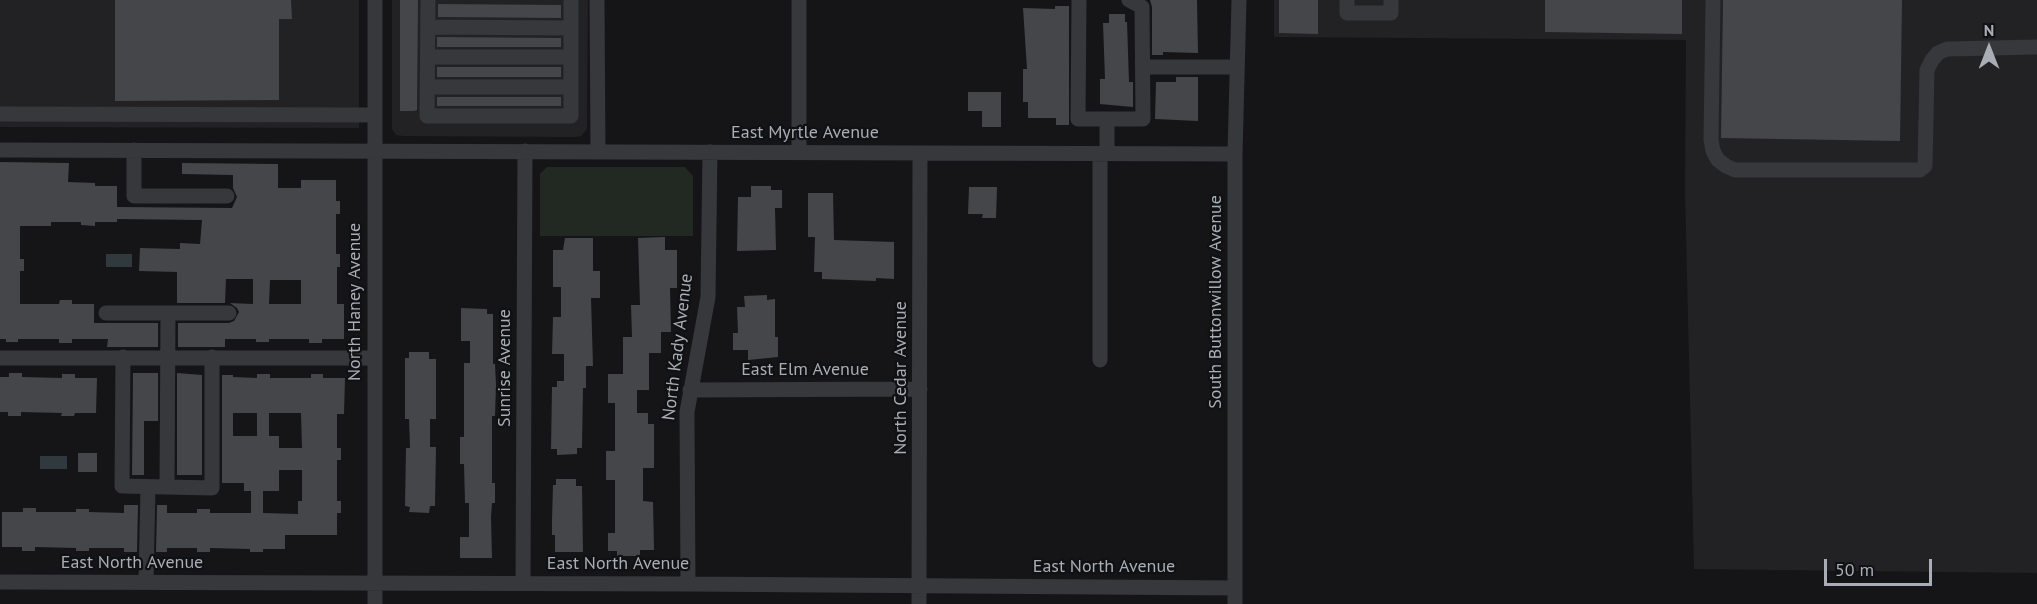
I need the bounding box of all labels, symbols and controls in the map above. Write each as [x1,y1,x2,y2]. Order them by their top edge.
north arrow [1959,18,2019,78]
text: N [1984,20,1994,40]
street label: East Myrtle Avenue [731,122,879,144]
street label: South Buttonwillow Avenue [1205,195,1227,409]
street label: North Haney Avenue [344,223,366,381]
street label: North Kady Avenue [658,272,698,422]
street label: North Cedar Avenue [890,301,912,455]
street label: Sunrise Avenue [494,309,516,427]
street label: East Elm Avenue [741,359,869,381]
scale bar [1827,547,1935,585]
street label: East North Avenue [61,552,203,574]
street label: East North Avenue [547,553,689,575]
street label: East North Avenue [1033,556,1175,578]
text: 50 m [1835,558,1874,581]

